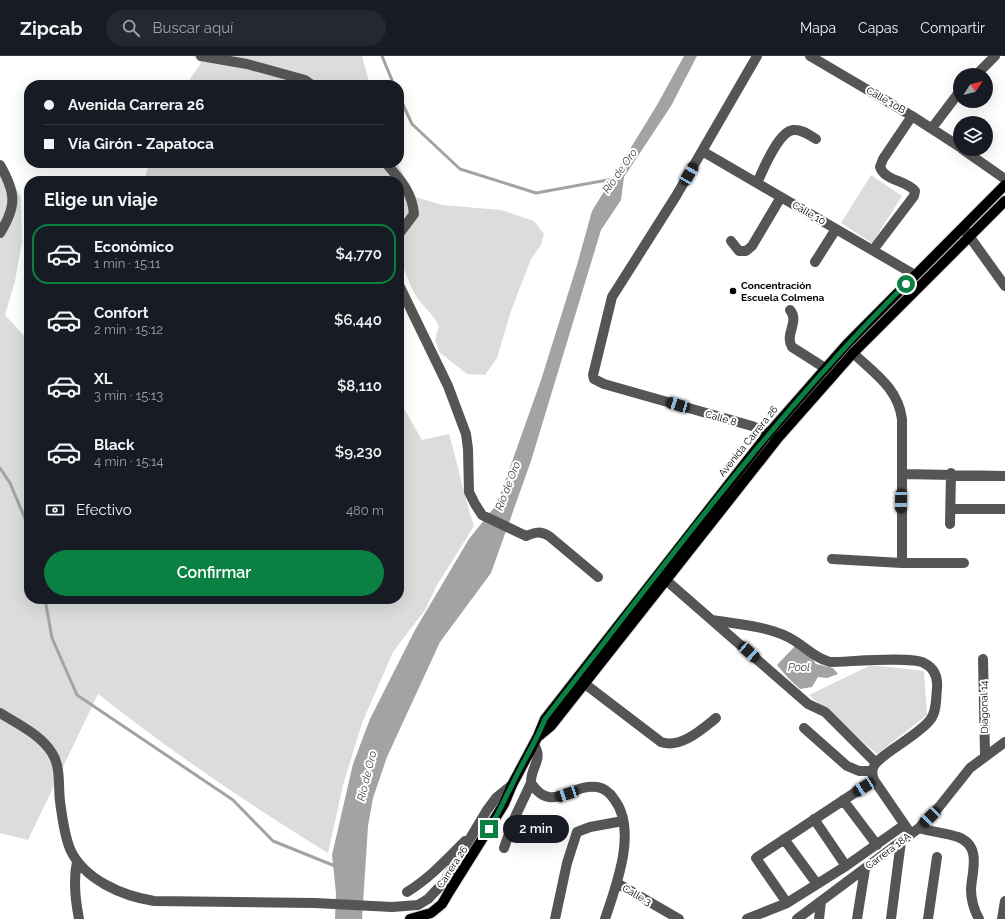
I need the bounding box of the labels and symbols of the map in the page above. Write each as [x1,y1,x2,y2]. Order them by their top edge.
north arrow [953,68,993,108]
street label: Calle 10B [865,84,908,116]
water label: Río de Oro [600,146,640,196]
car [678,161,700,187]
street label: Calle 10 [790,199,828,227]
route start [897,275,915,293]
place label: Concentración Escuela Colmena [741,280,824,303]
marker: Concentración Escuela Colmena [728,286,738,296]
car [665,396,691,414]
street label: Avenida Carrera 26 [716,404,780,478]
street label: Calle 8 [704,408,738,428]
water label: Río de Oro [493,460,523,512]
car [895,489,907,513]
car [736,640,762,664]
water label: Pool [788,661,810,674]
street label: Diagonal 14 [978,680,990,734]
water label: Río de Oro [354,750,380,802]
car [851,775,877,799]
car [554,785,580,803]
car [917,804,943,830]
callout: 2 min [503,815,569,843]
route end [480,820,498,838]
street label: Carrera 18A [863,830,913,871]
street label: Carrera 26 [434,844,470,890]
street label: Calle 3 [621,882,653,908]

